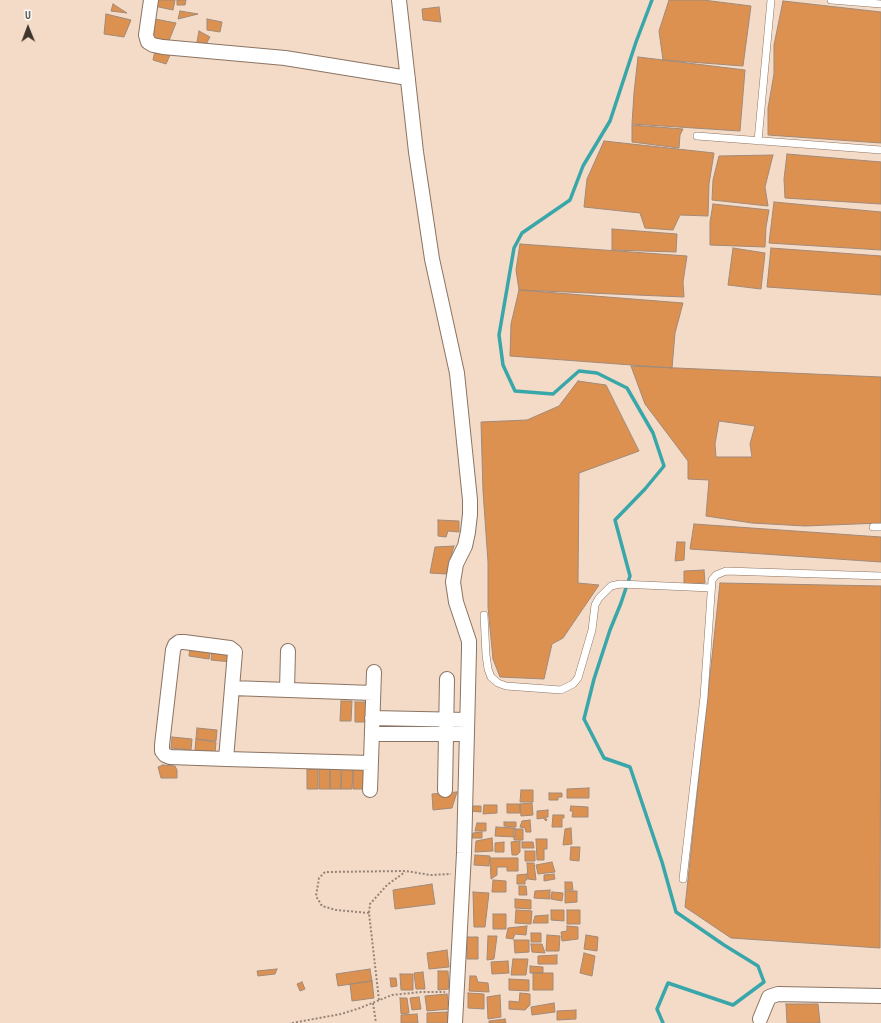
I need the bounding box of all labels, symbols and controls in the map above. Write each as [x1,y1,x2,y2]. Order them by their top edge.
north arrow [8,8,48,48]
text: U [25,9,31,22]

